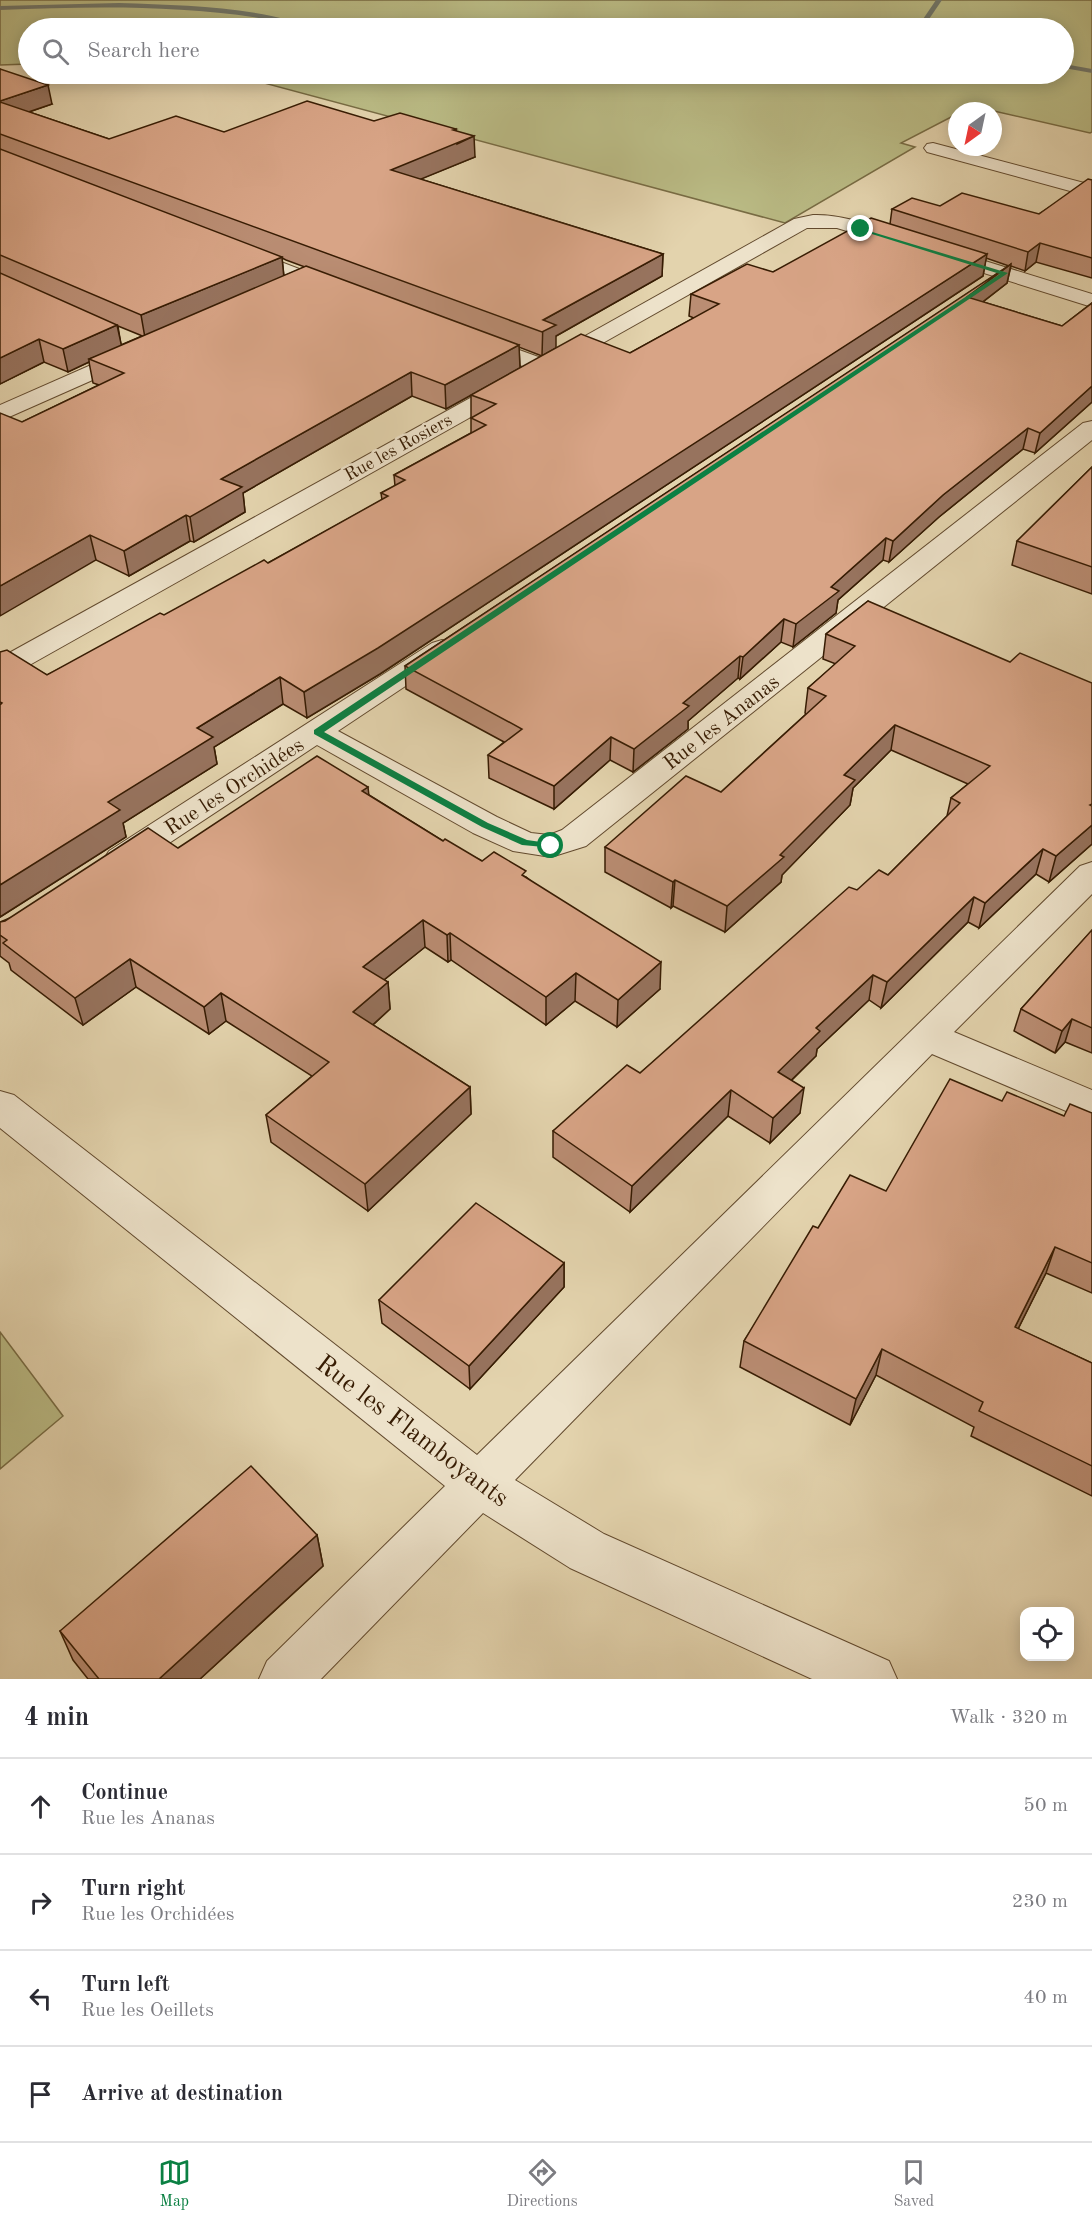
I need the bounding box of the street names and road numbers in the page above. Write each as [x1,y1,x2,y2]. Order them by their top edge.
street label: Rue les Rosiers [342,411,455,485]
street label: Rue les Ananas [660,672,784,775]
street label: Rue les Orchidées [162,735,308,840]
street label: Rue les Flamboyants [311,1351,513,1512]

